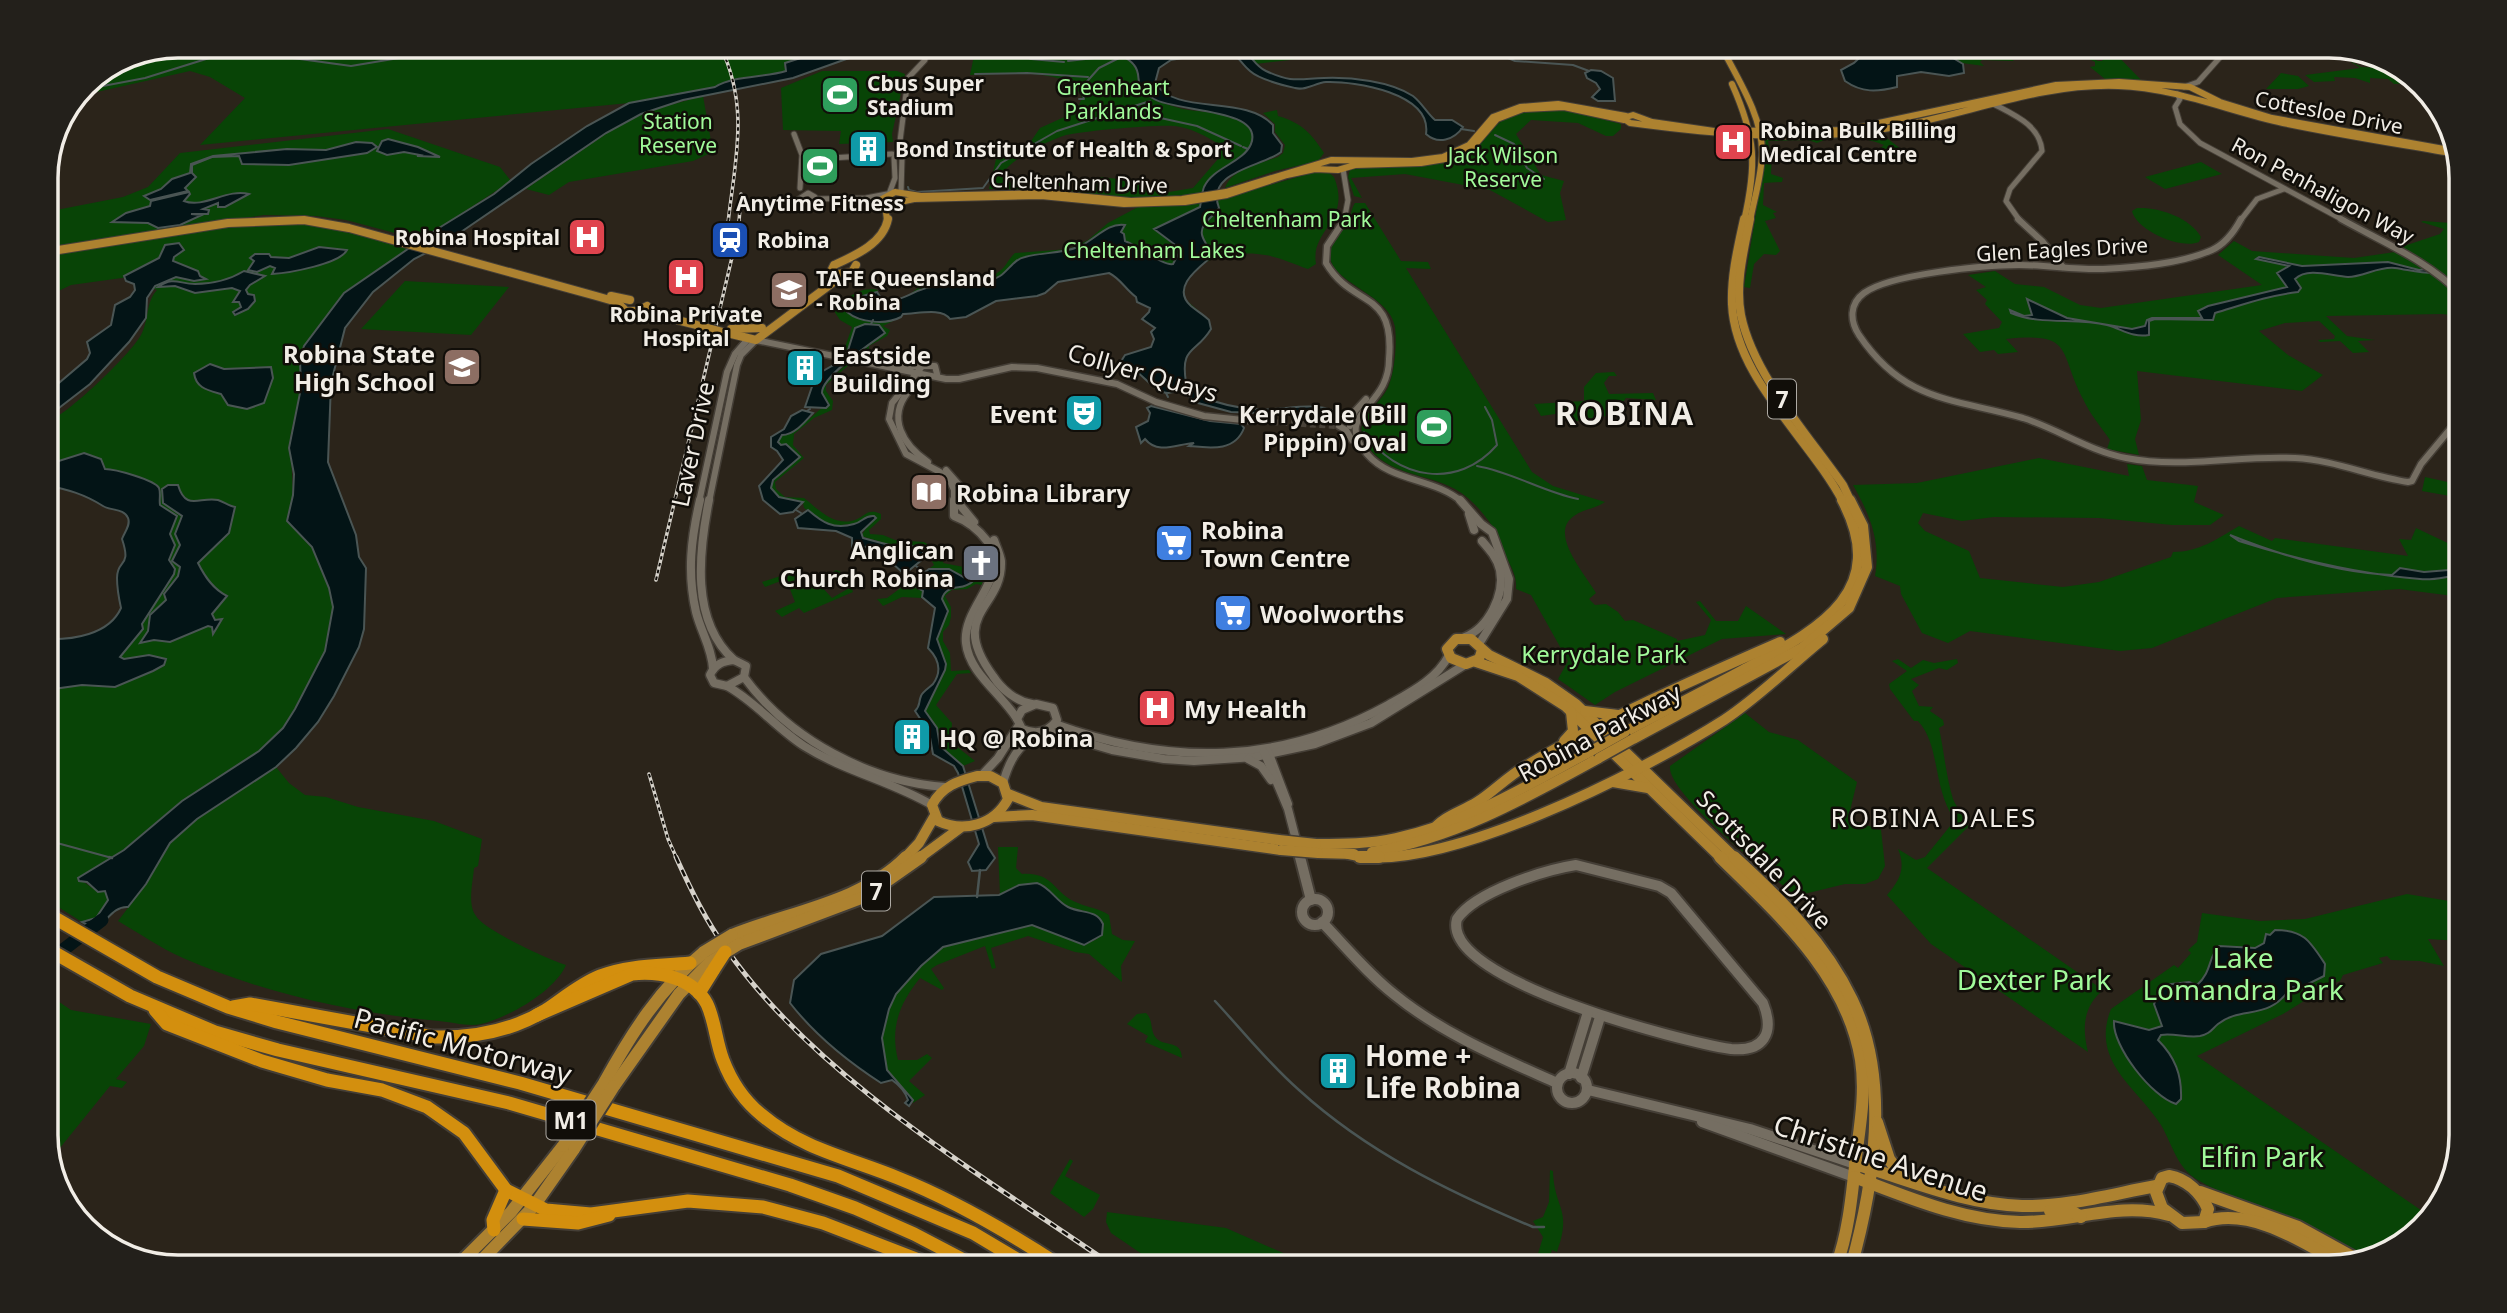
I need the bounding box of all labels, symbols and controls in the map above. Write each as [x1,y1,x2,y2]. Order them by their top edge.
place label: Cbus Super Stadium [867,69,984,121]
park label: Greenheart Parklands [1056,73,1170,125]
sports icon: Cbus Super Stadium [819,74,861,116]
street label: Cottesloe Drive [2253,84,2405,140]
park label: Station Reserve [639,107,717,159]
place label: Robina Bulk Billing Medical Centre [1760,116,1956,168]
hospital icon: Robina Bulk Billing Medical Centre [1712,121,1754,163]
building icon: Bond Institute of Health & Sport [847,128,889,170]
street label: Ron Penhaligon Way [2227,130,2419,250]
place label: Bond Institute of Health & Sport [895,135,1232,163]
park label: Jack Wilson Reserve [1446,141,1558,193]
sports icon: Anytime Fitness [799,145,841,187]
street label: Cheltenham Drive [990,165,1168,199]
place label: Anytime Fitness [736,189,904,217]
park label: Cheltenham Park [1202,205,1373,233]
hospital icon: Robina Hospital [566,216,608,258]
station icon: Robina [709,219,751,261]
place label: Robina Hospital [395,223,560,251]
place label: Robina [757,226,830,254]
street label: Glen Eagles Drive [1975,231,2149,267]
park label: Cheltenham Lakes [1063,236,1245,264]
hospital icon: Robina Private Hospital [665,256,707,298]
place label: TAFE Queensland - Robina [816,264,995,316]
school or university icon: TAFE Queensland - Robina [768,269,810,311]
place label: Robina Private Hospital [609,300,763,352]
street label: Collyer Quays [1064,335,1222,409]
place label: Robina State High School [283,337,435,398]
place label: Eastside Building [832,338,931,399]
school or university icon: Robina State High School [441,346,483,388]
building icon: Eastside Building [784,347,826,389]
street label: Laver Drive [663,378,721,510]
road number: 7 [1768,380,1796,418]
district label: ROBINA [1555,391,1695,434]
theatre icon: Event [1063,392,1105,434]
place label: Event [990,397,1057,430]
place label: Kerrydale (Bill Pippin) Oval [1239,397,1407,458]
sports icon: Kerrydale (Bill Pippin) Oval [1413,406,1455,448]
library icon: Robina Library [908,471,950,513]
place label: Robina Library [956,476,1130,509]
place label: Robina Town Centre [1201,513,1350,574]
supermarket icon: Robina Town Centre [1153,522,1195,564]
place label: Anglican Church Robina [780,533,954,594]
church icon: Anglican Church Robina [960,542,1002,584]
supermarket icon: Woolworths [1212,592,1254,634]
place label: Woolworths [1260,597,1404,630]
park label: Kerrydale Park [1521,637,1687,670]
street label: Robina Parkway [1512,675,1687,789]
hospital icon: My Health [1136,687,1178,729]
place label: My Health [1184,692,1307,725]
building icon: HQ @ Robina [891,716,933,758]
place label: HQ @ Robina [939,721,1093,754]
street label: Scottsdale Drive [1690,782,1840,936]
district label: ROBINA DALES [1831,799,2037,835]
road number: 7 [862,872,890,911]
park label: Lake Lomandra Park [2142,938,2344,1008]
park label: Dexter Park [1957,960,2111,998]
street label: Pacific Motorway [350,998,577,1093]
place label: Home + Life Robina [1365,1036,1521,1106]
building icon: Home + Life Robina [1317,1050,1359,1092]
road number: M1 [546,1100,596,1140]
street label: Christine Avenue [1769,1104,1993,1210]
park label: Elfin Park [2200,1137,2324,1175]

